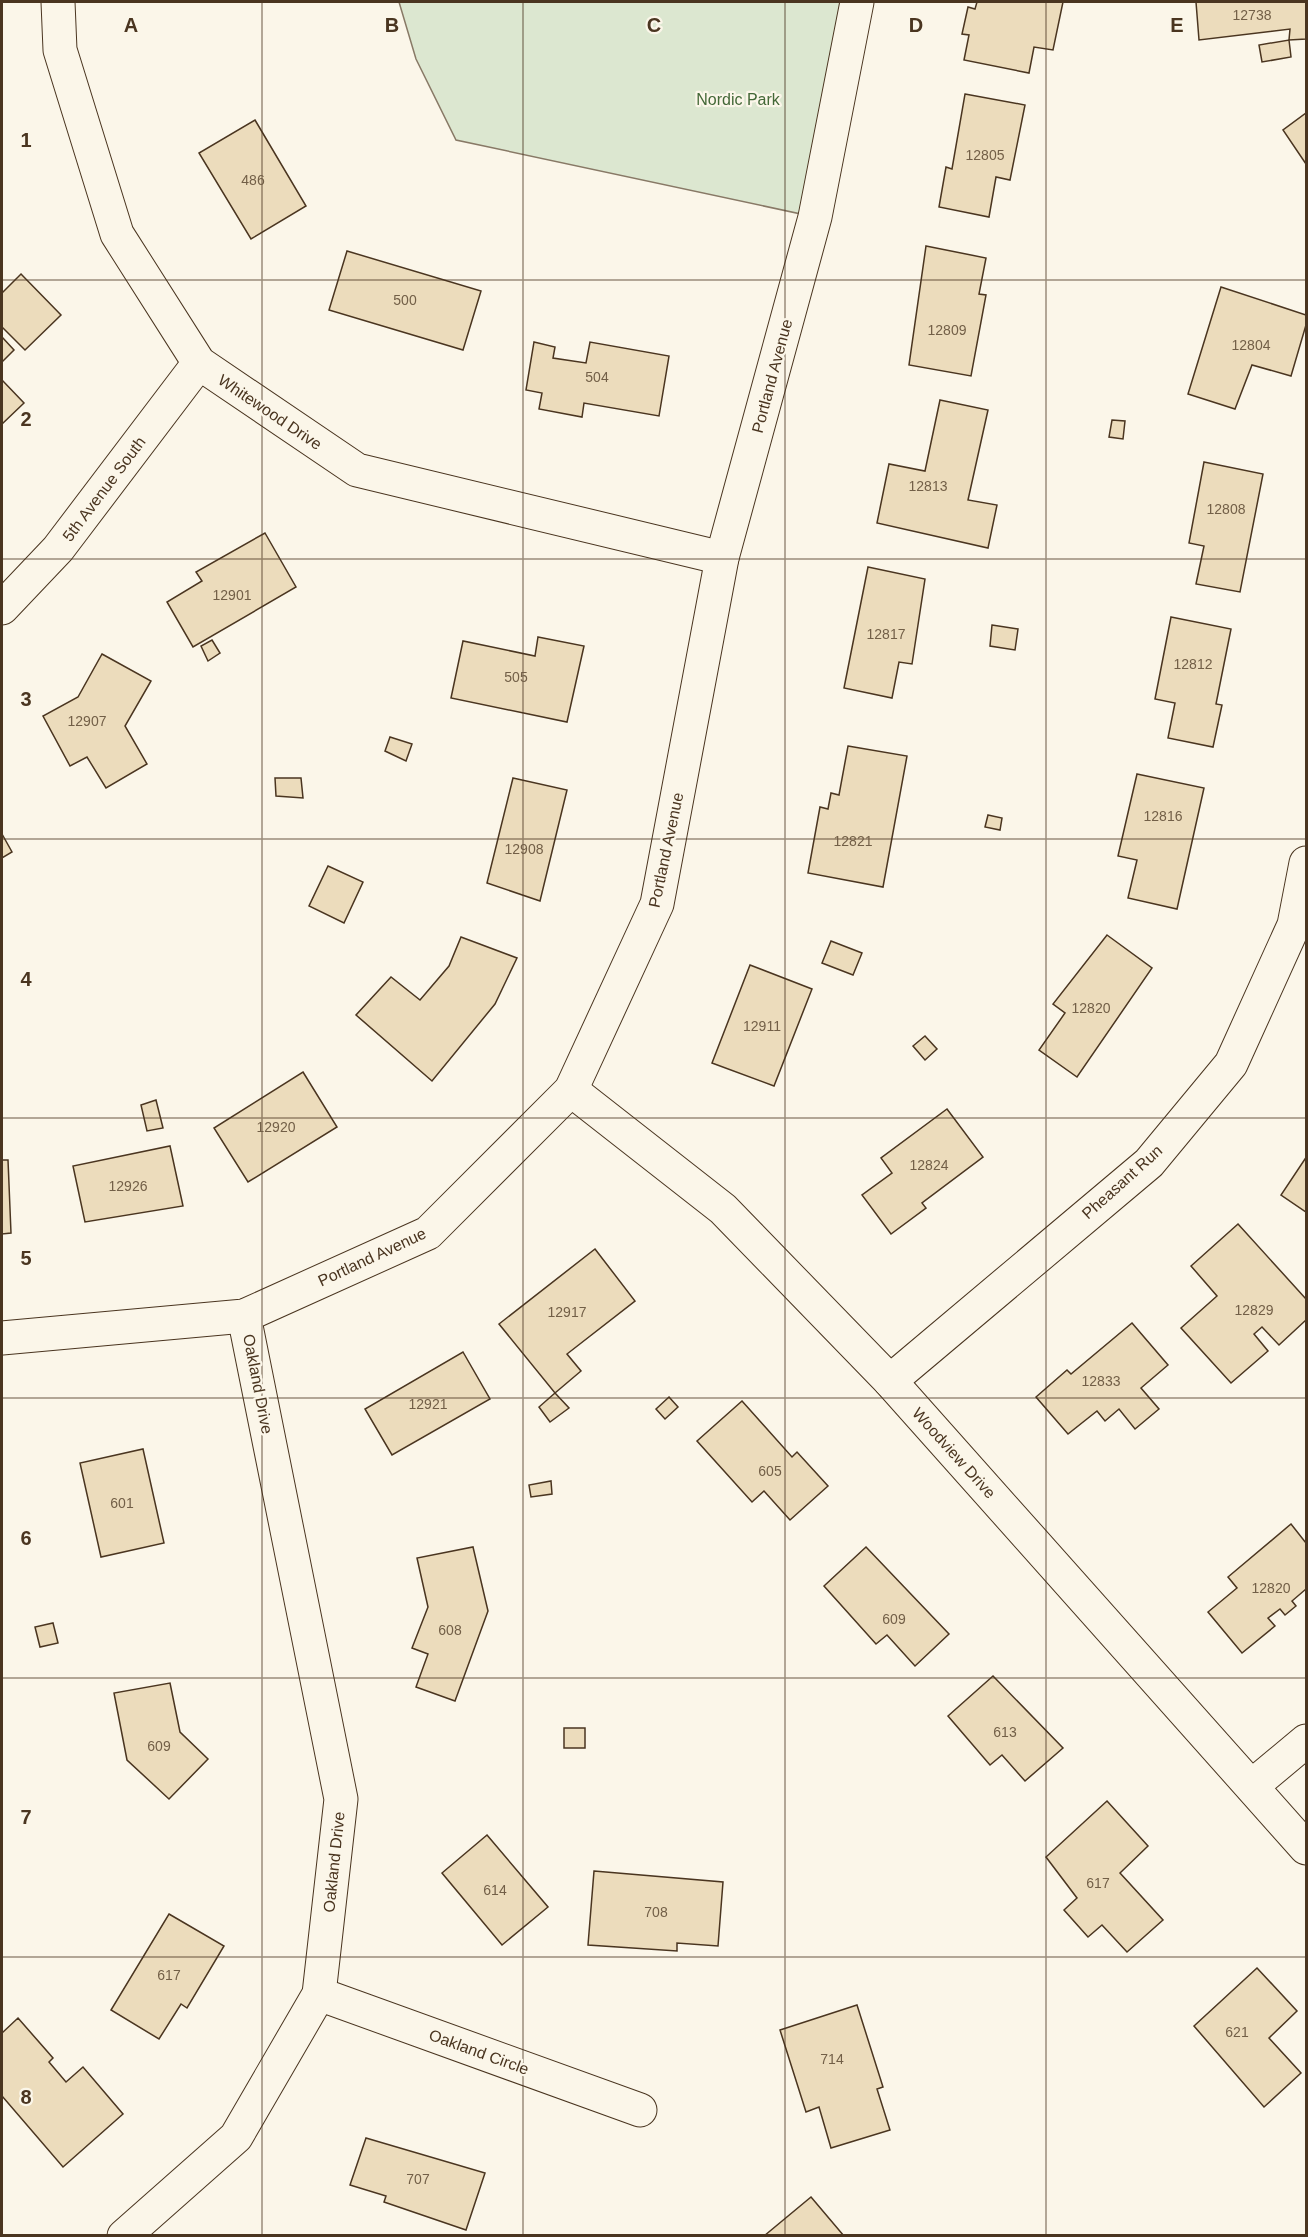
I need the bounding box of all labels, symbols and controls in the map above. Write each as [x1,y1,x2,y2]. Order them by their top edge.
house number: 12738 [1233,7,1272,23]
text: A [124,14,138,36]
text: B [385,14,399,36]
text: C [647,14,661,36]
text: D [909,14,923,36]
text: E [1170,14,1184,36]
park label: Nordic Park [696,91,781,108]
text: 1 [20,129,32,151]
house number: 12805 [966,147,1005,163]
house number: 486 [241,172,265,188]
house number: 500 [393,292,417,308]
street label: Portland Avenue [749,317,795,435]
house number: 12809 [928,322,967,338]
house number: 12804 [1232,337,1271,353]
house number: 504 [585,369,609,385]
street label: Whitewood Drive [215,371,325,453]
text: 2 [20,408,32,430]
street label: 5th Avenue South [59,434,149,544]
house number: 12813 [909,478,948,494]
house number: 12808 [1207,501,1246,517]
house number: 12901 [213,587,252,603]
house number: 12817 [867,626,906,642]
house number: 12812 [1174,656,1213,672]
house number: 505 [504,669,528,685]
text: 3 [20,688,32,710]
house number: 12907 [68,713,107,729]
street label: Portland Avenue [646,791,687,909]
house number: 12816 [1144,808,1183,824]
house number: 12821 [834,833,873,849]
house number: 12908 [505,841,544,857]
text: 4 [20,968,32,990]
house number: 12820 [1072,1000,1111,1016]
house number: 12911 [743,1018,781,1034]
house number: 12920 [257,1119,296,1135]
street label: Pheasant Run [1079,1142,1165,1222]
house number: 12824 [910,1157,949,1173]
house number: 12926 [109,1178,148,1194]
street label: Portland Avenue [315,1225,429,1289]
text: 5 [20,1247,32,1269]
house number: 12829 [1235,1302,1274,1318]
house number: 12917 [548,1304,587,1320]
street label: Oakland Drive [240,1333,276,1435]
house number: 12833 [1082,1373,1121,1389]
house number: 12921 [409,1396,448,1412]
street label: Woodview Drive [909,1404,999,1502]
house number: 605 [758,1463,782,1479]
house number: 601 [110,1495,134,1511]
text: 6 [20,1527,32,1549]
house number: 12820 [1252,1580,1291,1596]
house number: 609 [882,1611,906,1627]
house number: 608 [438,1622,462,1638]
house number: 613 [993,1724,1017,1740]
house number: 609 [147,1738,171,1754]
text: 7 [20,1806,32,1828]
street label: Oakland Drive [320,1811,348,1913]
house number: 617 [1086,1875,1110,1891]
house number: 614 [483,1882,507,1898]
house number: 708 [644,1904,668,1920]
house number: 617 [157,1967,181,1983]
house number: 621 [1225,2024,1249,2040]
street label: Oakland Circle [427,2026,531,2078]
house number: 714 [820,2051,844,2067]
text: 8 [20,2086,32,2108]
house number: 707 [406,2171,430,2187]

